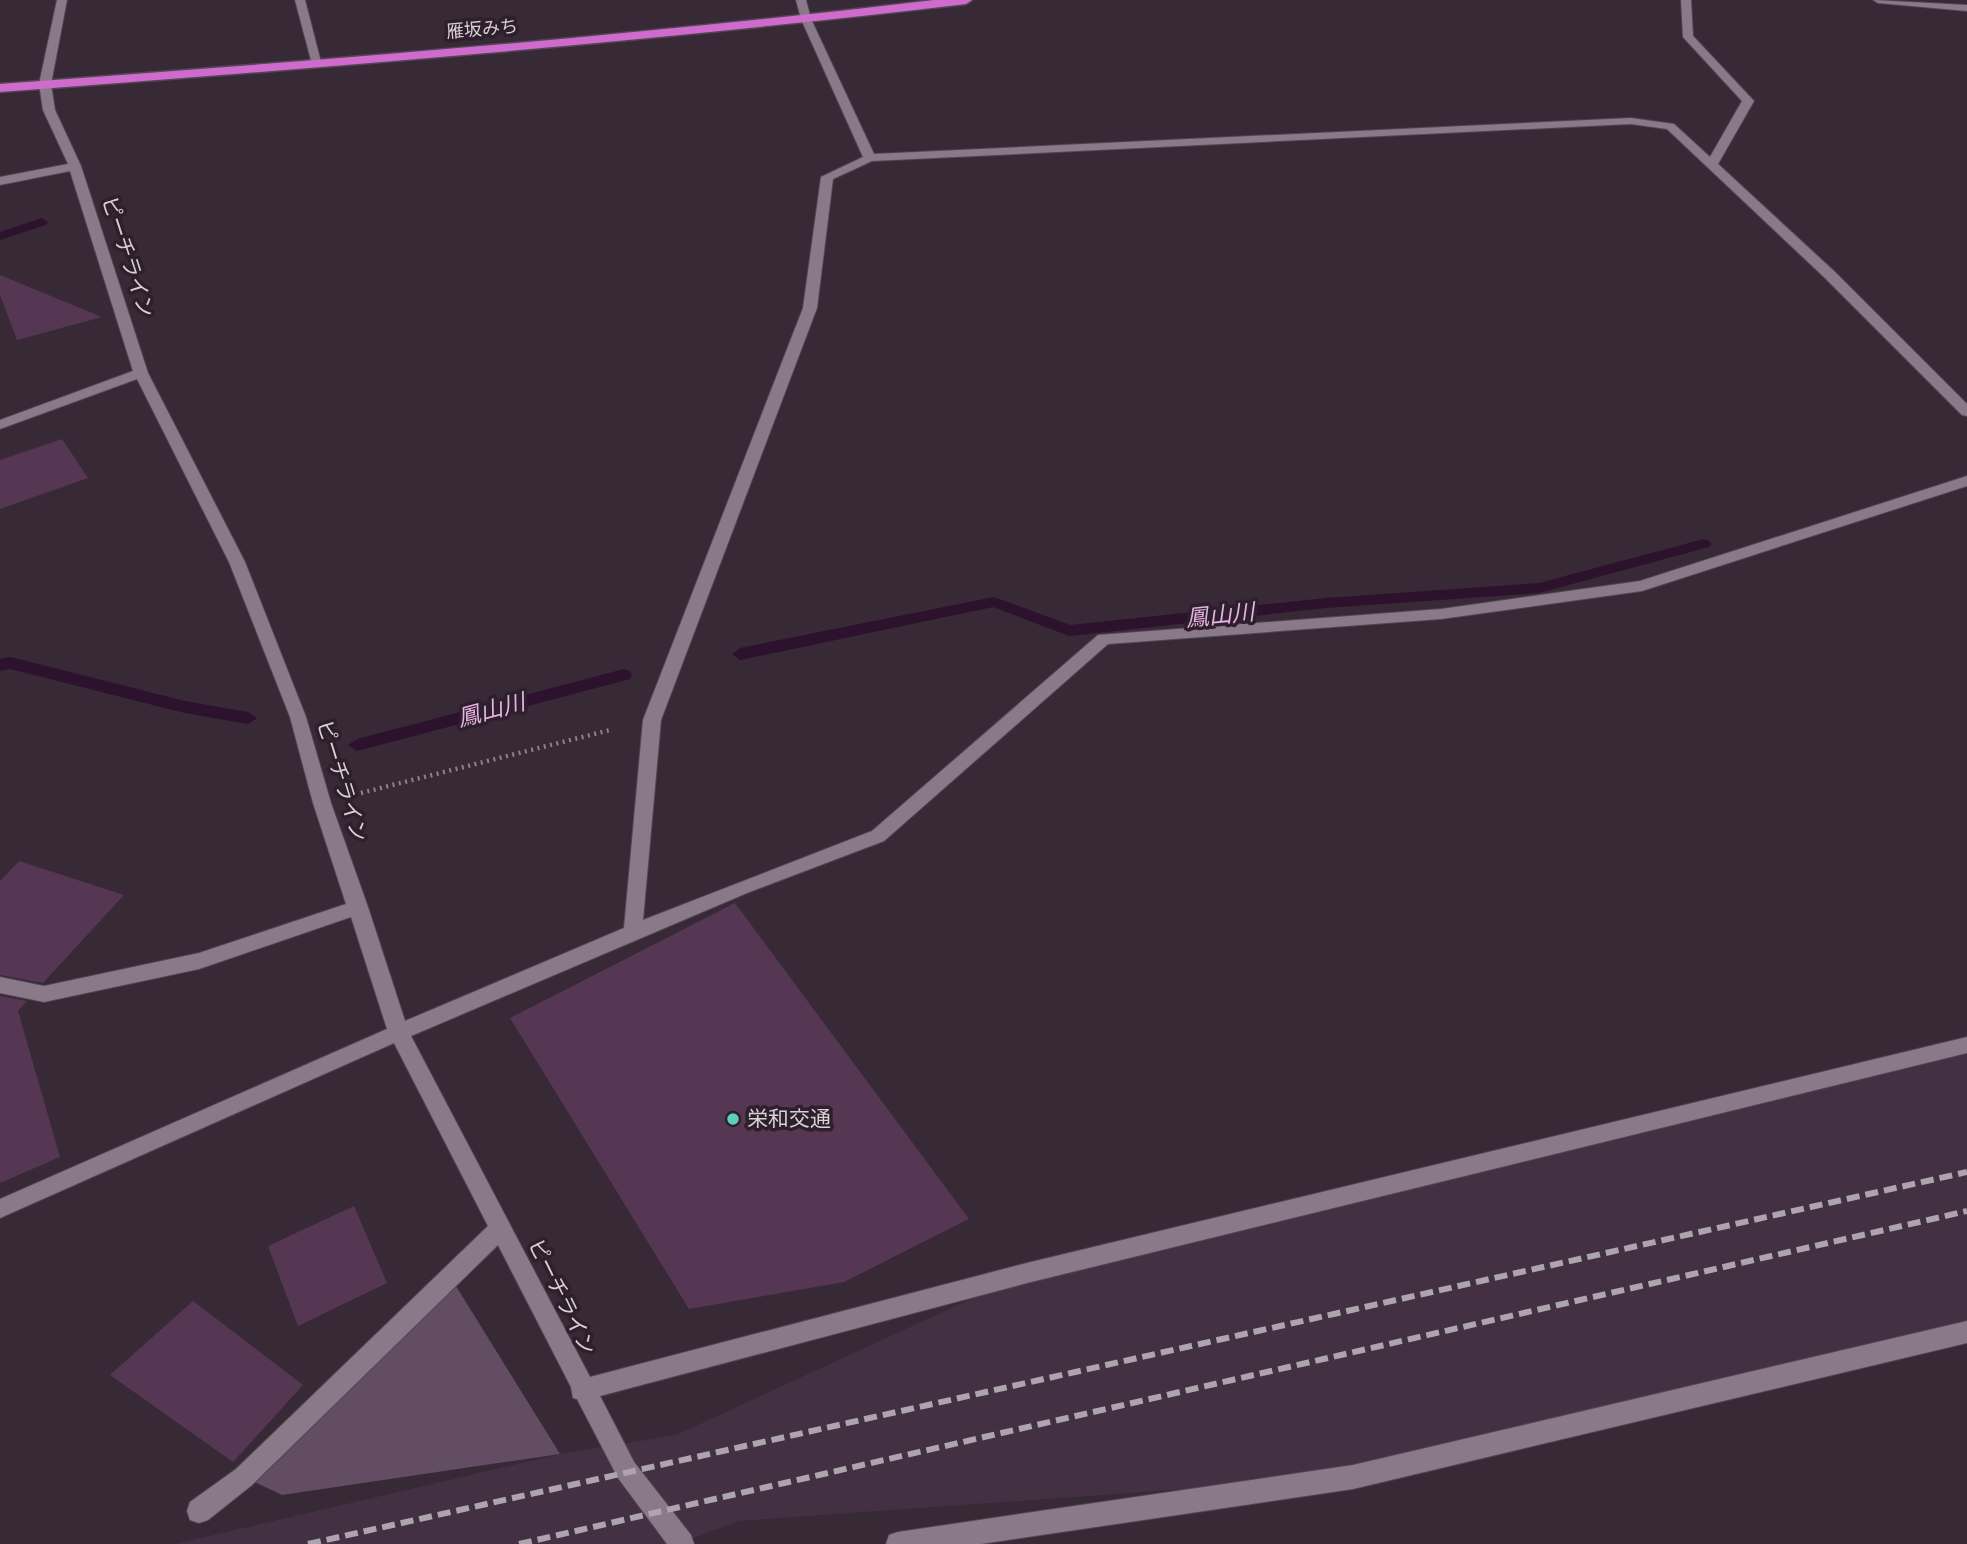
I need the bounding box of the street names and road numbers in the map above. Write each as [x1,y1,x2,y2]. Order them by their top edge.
street label: 雁坂みち [445,16,519,42]
street label: ピーチライン [97,193,159,321]
street label: ピーチライン [312,717,372,845]
street label: ピーチライン [524,1235,600,1359]

